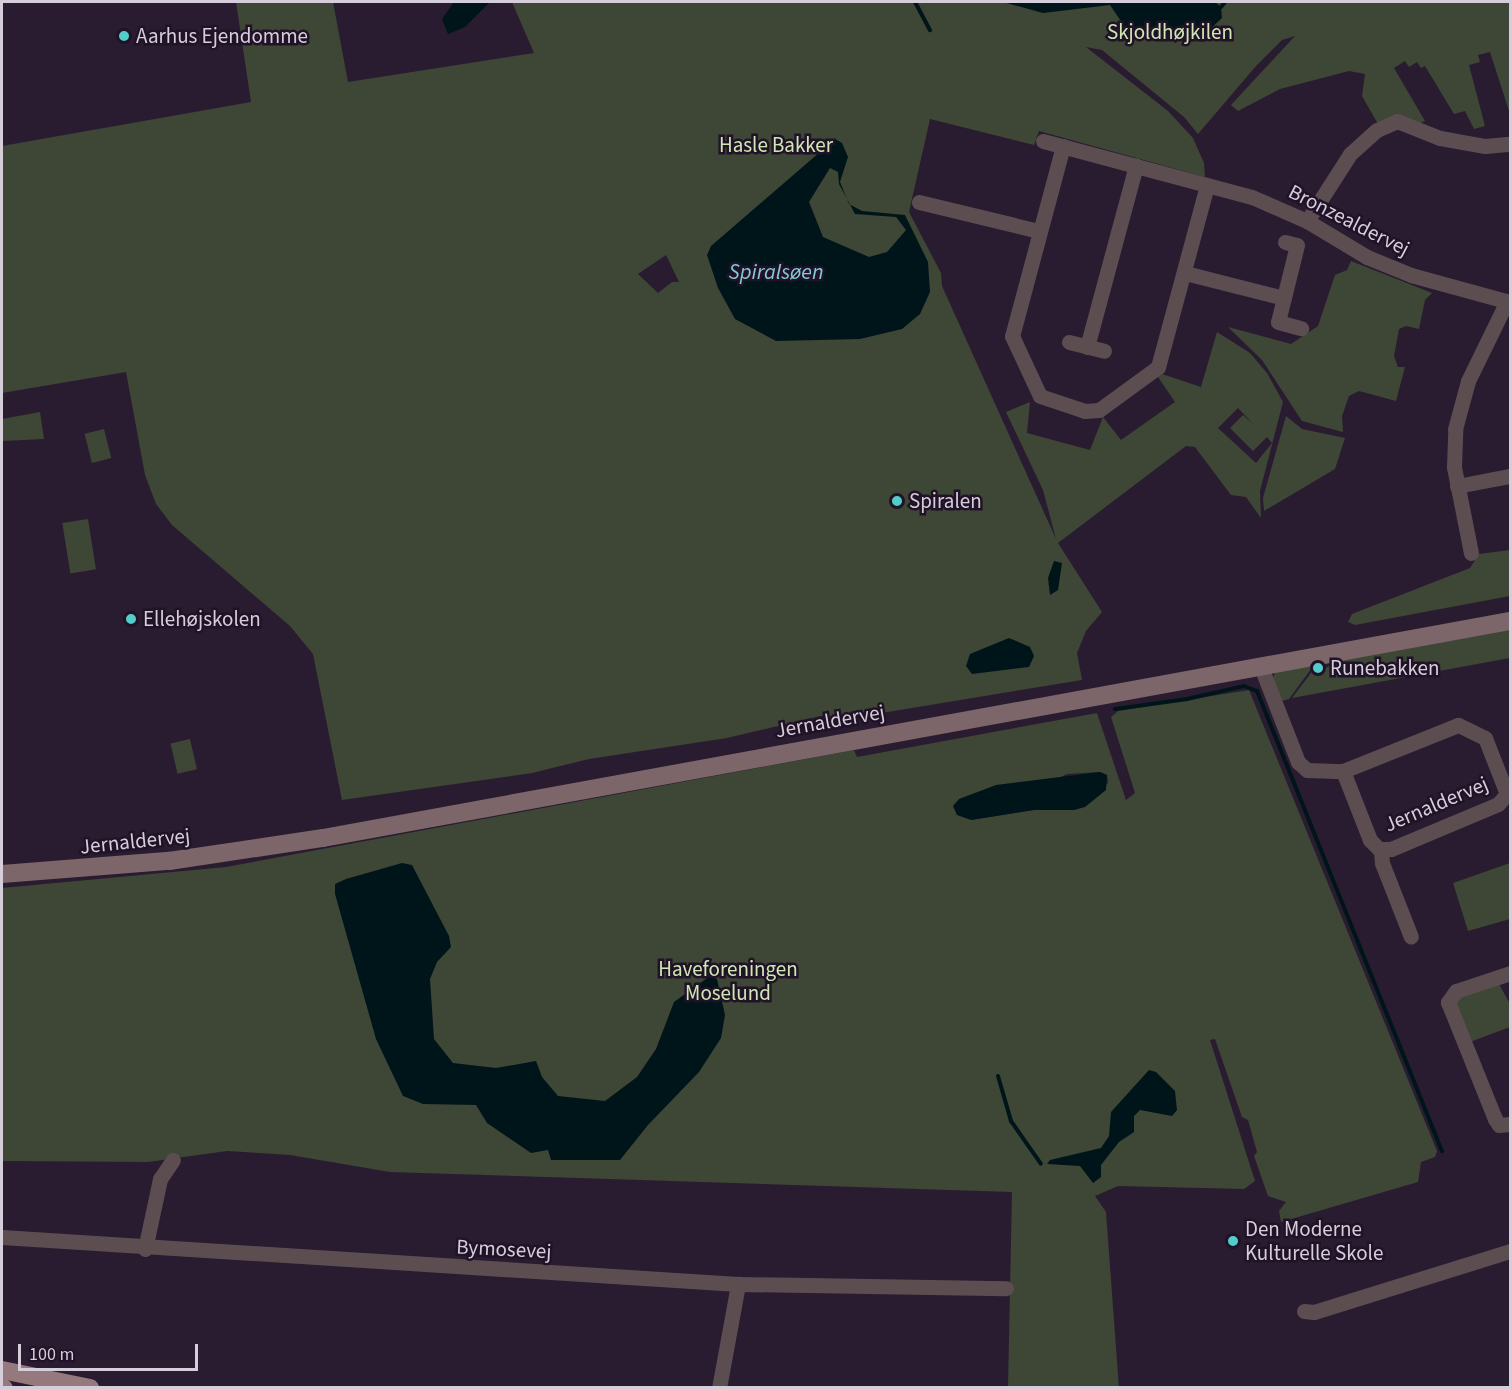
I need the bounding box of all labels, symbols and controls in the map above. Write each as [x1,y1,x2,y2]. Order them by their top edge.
park label: Skjoldhøjkilen [1107,19,1233,45]
place label: Aarhus Ejendomme [136,23,308,49]
marker: Aarhus Ejendomme [117,29,131,43]
park label: Hasle Bakker [719,132,833,158]
street label: Bronzealdervej [1284,179,1414,261]
water label: Spiralsøen [729,260,823,286]
place label: Spiralen [909,488,982,514]
marker: Spiralen [890,494,904,508]
place label: Ellehøjskolen [143,606,261,632]
marker: Ellehøjskolen [124,612,138,626]
place label: Runebakken [1330,655,1439,681]
marker: Runebakken [1311,661,1325,675]
street label: Jernaldervej [773,699,887,743]
street label: Jernaldervej [1380,771,1492,837]
street label: Jernaldervej [79,823,191,859]
park label: Haveforeningen Moselund [658,956,798,1006]
place label: Den Moderne Kulturelle Skole [1245,1216,1383,1266]
street label: Bymosevej [456,1234,552,1264]
marker: Den Moderne Kulturelle Skole [1226,1234,1240,1248]
scale bar [21,1332,201,1370]
text: 100 m [29,1342,74,1367]

